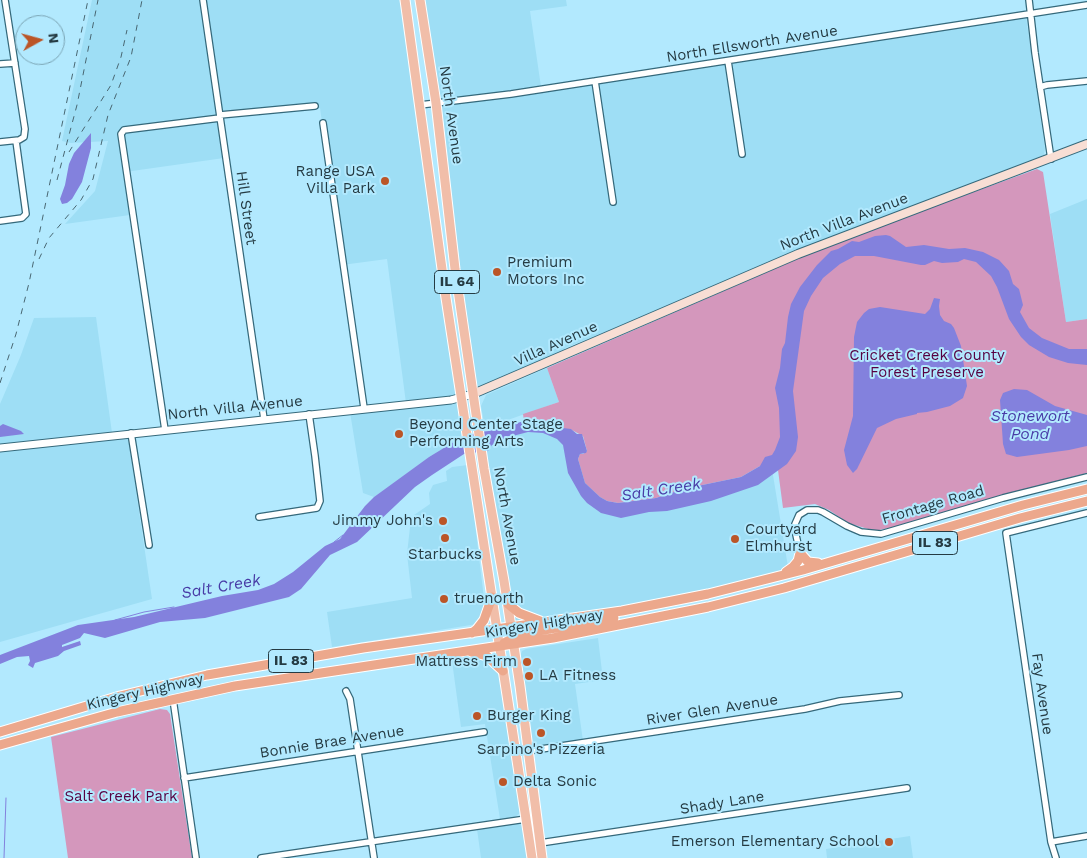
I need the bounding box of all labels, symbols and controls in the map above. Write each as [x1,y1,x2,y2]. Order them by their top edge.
north arrow [15,15,65,65]
street label: North Ellsworth Avenue [665,22,839,66]
text: N [45,32,62,44]
street label: North Avenue [435,65,467,165]
place label: Range USA Villa Park [296,163,375,198]
street label: Hill Street [232,170,260,246]
marker: Range USA Villa Park [379,175,391,187]
street label: North Villa Avenue [777,189,911,255]
place label: Premium Motors Inc [507,254,585,289]
marker: Premium Motors Inc [491,266,503,278]
road number: IL 64 [434,270,480,294]
street label: Villa Avenue [511,318,601,370]
park label: Cricket Creek County Forest Preserve [849,347,1005,382]
street label: North Villa Avenue [167,392,303,424]
water label: Stonewort Pond [990,406,1070,444]
place label: Beyond Center Stage Performing Arts [409,416,563,451]
marker: Beyond Center Stage Performing Arts [393,428,405,440]
street label: North Avenue [490,466,524,566]
water label: Salt Creek [620,474,702,506]
street label: Frontage Road [880,482,986,528]
place label: Jimmy John's [333,512,433,530]
marker: Jimmy John's [437,515,449,527]
place label: Courtyard Elmhurst [745,521,817,556]
marker: Starbucks [439,532,451,544]
road number: IL 83 [912,532,958,554]
marker: Courtyard Elmhurst [729,533,741,545]
place label: Starbucks [408,546,482,564]
water label: Salt Creek [180,571,262,603]
place label: truenorth [454,590,524,608]
marker: truenorth [438,593,450,605]
street label: Kingery Highway [484,606,604,642]
road number: IL 83 [268,649,314,672]
street label: Fay Avenue [1027,652,1057,736]
place label: Mattress Firm [415,653,517,671]
marker: Mattress Firm [521,656,533,668]
place label: LA Fitness [539,667,616,685]
street label: Kingery Highway [85,670,205,714]
marker: LA Fitness [523,670,535,682]
street label: River Glen Avenue [645,691,779,729]
place label: Burger King [487,707,571,725]
marker: Burger King [471,710,483,722]
street label: Bonnie Brae Avenue [258,722,406,762]
marker: Sarpino's Pizzeria [535,727,547,739]
place label: Sarpino's Pizzeria [477,741,605,759]
place label: Delta Sonic [513,773,597,791]
marker: Delta Sonic [497,776,509,788]
street label: Shady Lane [679,787,765,819]
park label: Salt Creek Park [64,788,178,806]
place label: Emerson Elementary School [671,833,879,851]
marker: Emerson Elementary School [883,836,895,848]

